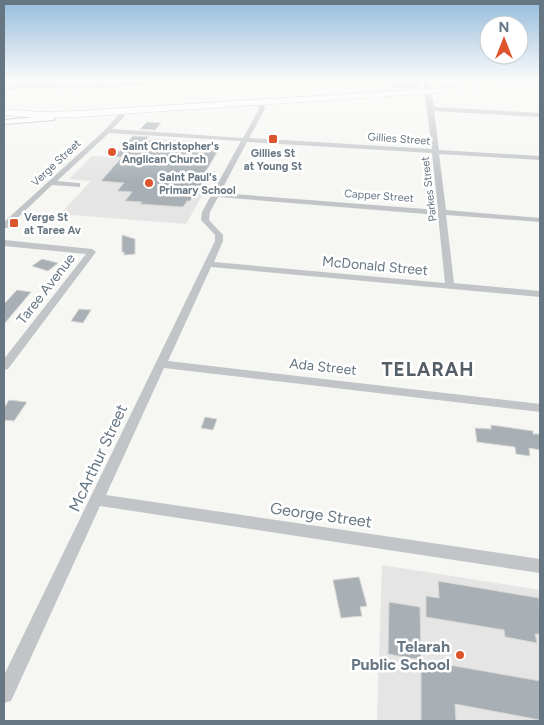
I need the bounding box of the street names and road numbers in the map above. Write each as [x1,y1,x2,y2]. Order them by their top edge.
street label: Gillies Street [367,130,431,148]
street label: Verge Street [29,137,83,189]
street label: Parkes Street [419,156,439,222]
street label: Capper Street [344,187,414,205]
street label: Taree Avenue [13,250,79,328]
street label: McDonald Street [321,253,429,279]
street label: Ada Street [289,355,357,379]
street label: McArthur Street [65,401,131,515]
street label: George Street [269,498,373,532]

